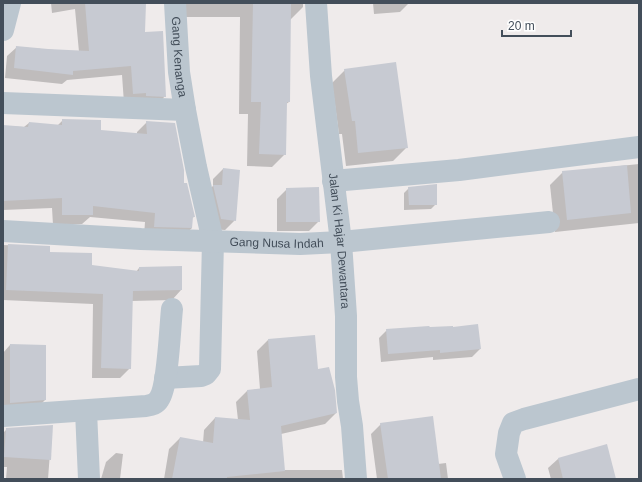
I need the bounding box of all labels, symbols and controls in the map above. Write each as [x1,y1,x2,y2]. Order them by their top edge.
scale bar [502,12,571,38]
street label: Gang Kenanga [169,16,190,98]
text: 20 m [508,19,535,33]
street label: Jalan Ki Hajar Dewantara [326,172,353,309]
street label: Gang Nusa Indah [229,235,324,251]

